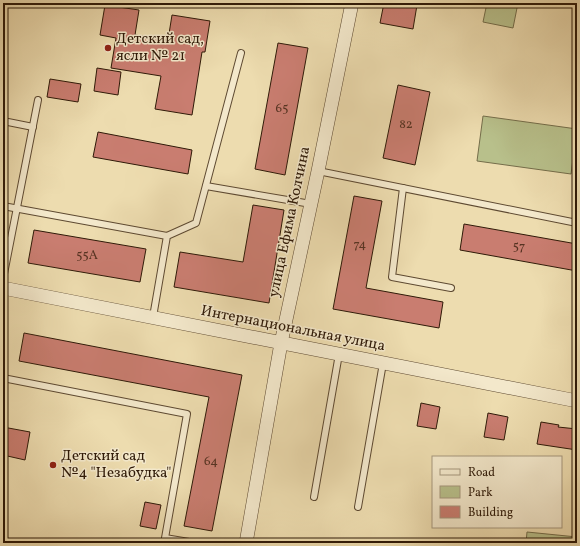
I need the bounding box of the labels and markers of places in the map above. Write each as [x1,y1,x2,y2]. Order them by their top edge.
place label: Детский сад, ясли № 21 [116,29,204,67]
marker: Детский сад, ясли № 21 [103,43,113,53]
place label: Детский сад №4 "Незабудка" [61,446,171,484]
marker: Детский сад №4 "Незабудка" [48,460,58,470]

